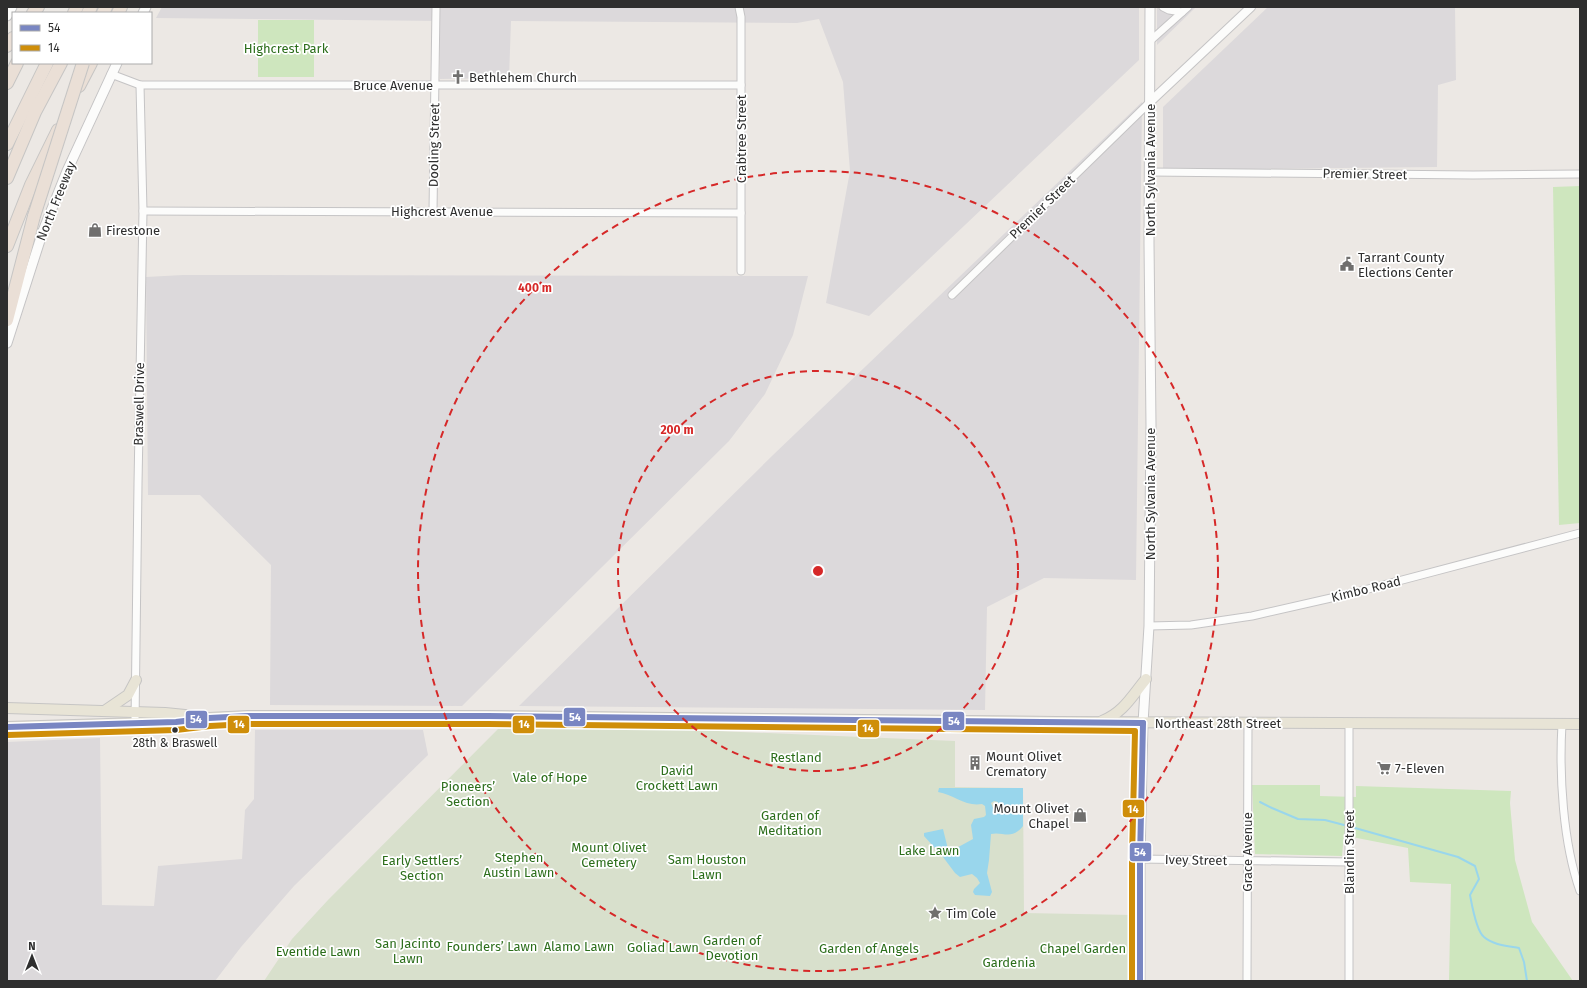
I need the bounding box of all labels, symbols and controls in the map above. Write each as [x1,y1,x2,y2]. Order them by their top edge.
legend [12,12,152,64]
text: 54 [48,21,61,35]
text: 14 [48,41,60,55]
park label: Highcrest Park [244,41,329,56]
church icon: Bethlehem Church [450,69,466,85]
place label: Bethlehem Church [469,70,577,85]
street label: Bruce Avenue [353,78,433,93]
street label: Crabtree Street [734,94,749,183]
street label: Dooling Street [426,103,442,187]
street label: North Sylvania Avenue [1143,104,1158,236]
street label: North Freeway [33,159,79,243]
street label: Premier Street [1323,166,1408,182]
street label: Premier Street [1006,172,1078,242]
street label: Highcrest Avenue [391,204,493,219]
shop icon: Firestone [87,222,103,238]
place label: Firestone [106,223,160,238]
place label: Tarrant County Elections Center [1358,250,1453,280]
public building icon: Tarrant County Elections Center [1339,256,1355,272]
text: 400 m [518,281,552,295]
street label: Braswell Drive [131,362,147,446]
text: 200 m [660,423,694,437]
street label: North Sylvania Avenue [1143,428,1158,560]
centre of rings [811,564,825,578]
street label: Kimbo Road [1330,573,1402,605]
line badge: 54 [563,707,586,727]
line badge: 54 [185,710,208,729]
text: 54 [569,711,581,724]
line badge: 54 [942,711,965,731]
text: 54 [190,713,202,726]
line badge: 14 [227,715,250,734]
line badge: 14 [512,715,535,734]
text: 54 [948,715,960,728]
street label: Northeast 28th Street [1155,716,1282,731]
text: 14 [233,718,245,731]
text: 14 [518,718,530,731]
line badge: 14 [857,719,880,738]
text: 14 [862,722,874,735]
marker: 28th & Braswell [170,725,180,735]
place label: 28th & Braswell [133,736,218,750]
place label: Mount Olivet Crematory [986,749,1062,779]
park label: Restland [770,750,822,765]
building icon: Mount Olivet Crematory [967,755,983,771]
supermarket icon: 7-Eleven [1376,760,1392,776]
place label: 7-Eleven [1395,761,1445,776]
park label: David Crockett Lawn [636,763,718,793]
park label: Vale of Hope [513,770,587,785]
park label: Pioneers’ Section [441,779,495,809]
line badge: 14 [1122,799,1145,818]
place label: Mount Olivet Chapel [993,801,1069,831]
text: 14 [1127,803,1139,816]
shop icon: Mount Olivet Chapel [1072,807,1088,823]
park label: Garden of Meditation [758,808,822,838]
street label: Blandin Street [1342,810,1357,894]
street label: Grace Avenue [1240,812,1255,892]
park label: Mount Olivet Cemetery [571,840,647,870]
line badge: 54 [1129,842,1152,862]
park label: Lake Lawn [899,843,959,858]
text: 54 [1134,846,1146,859]
park label: Stephen Austin Lawn [484,850,554,880]
park label: Sam Houston Lawn [668,852,746,882]
street label: Ivey Street [1165,852,1228,868]
park label: Early Settlers’ Section [382,853,462,883]
place icon: Tim Cole [927,905,943,921]
place label: Tim Cole [946,906,996,921]
park label: Garden of Devotion [703,933,763,963]
north arrow [12,936,52,976]
park label: San Jacinto Lawn [375,936,441,966]
park label: Founders’ Lawn [447,939,537,954]
park label: Alamo Lawn [544,939,614,954]
text: N [28,940,36,953]
park label: Goliad Lawn [627,940,699,955]
park label: Garden of Angels [819,941,919,956]
park label: Chapel Garden [1040,941,1126,956]
park label: Eventide Lawn [276,944,360,959]
park label: Gardenia [982,955,1036,970]

